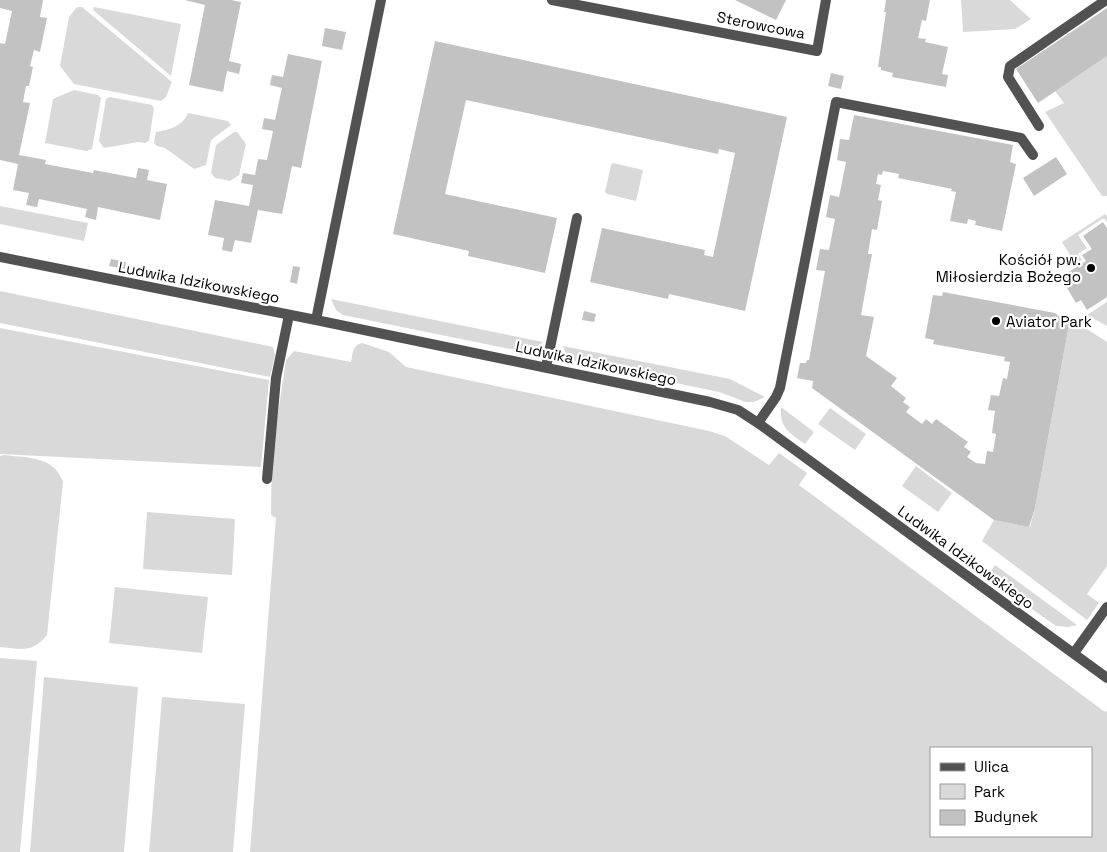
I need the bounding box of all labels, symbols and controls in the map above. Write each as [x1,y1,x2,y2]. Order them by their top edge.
street label: Sterowcowa [715,7,807,43]
place label: Kościół pw. Miłosierdzia Bożego [936,250,1081,286]
street label: Ludwika Idzikowskiego [117,257,281,307]
marker: Kościół pw. Miłosierdzia Bożego [1085,262,1097,274]
place label: Aviator Park [1006,312,1092,331]
marker: Aviator Park [990,315,1002,327]
street label: Ludwika Idzikowskiego [514,337,678,389]
street label: Ludwika Idzikowskiego [894,501,1038,613]
legend [930,747,1092,837]
text: Ulica [974,757,1009,776]
text: Park [974,782,1005,801]
text: Budynek [974,807,1038,826]

